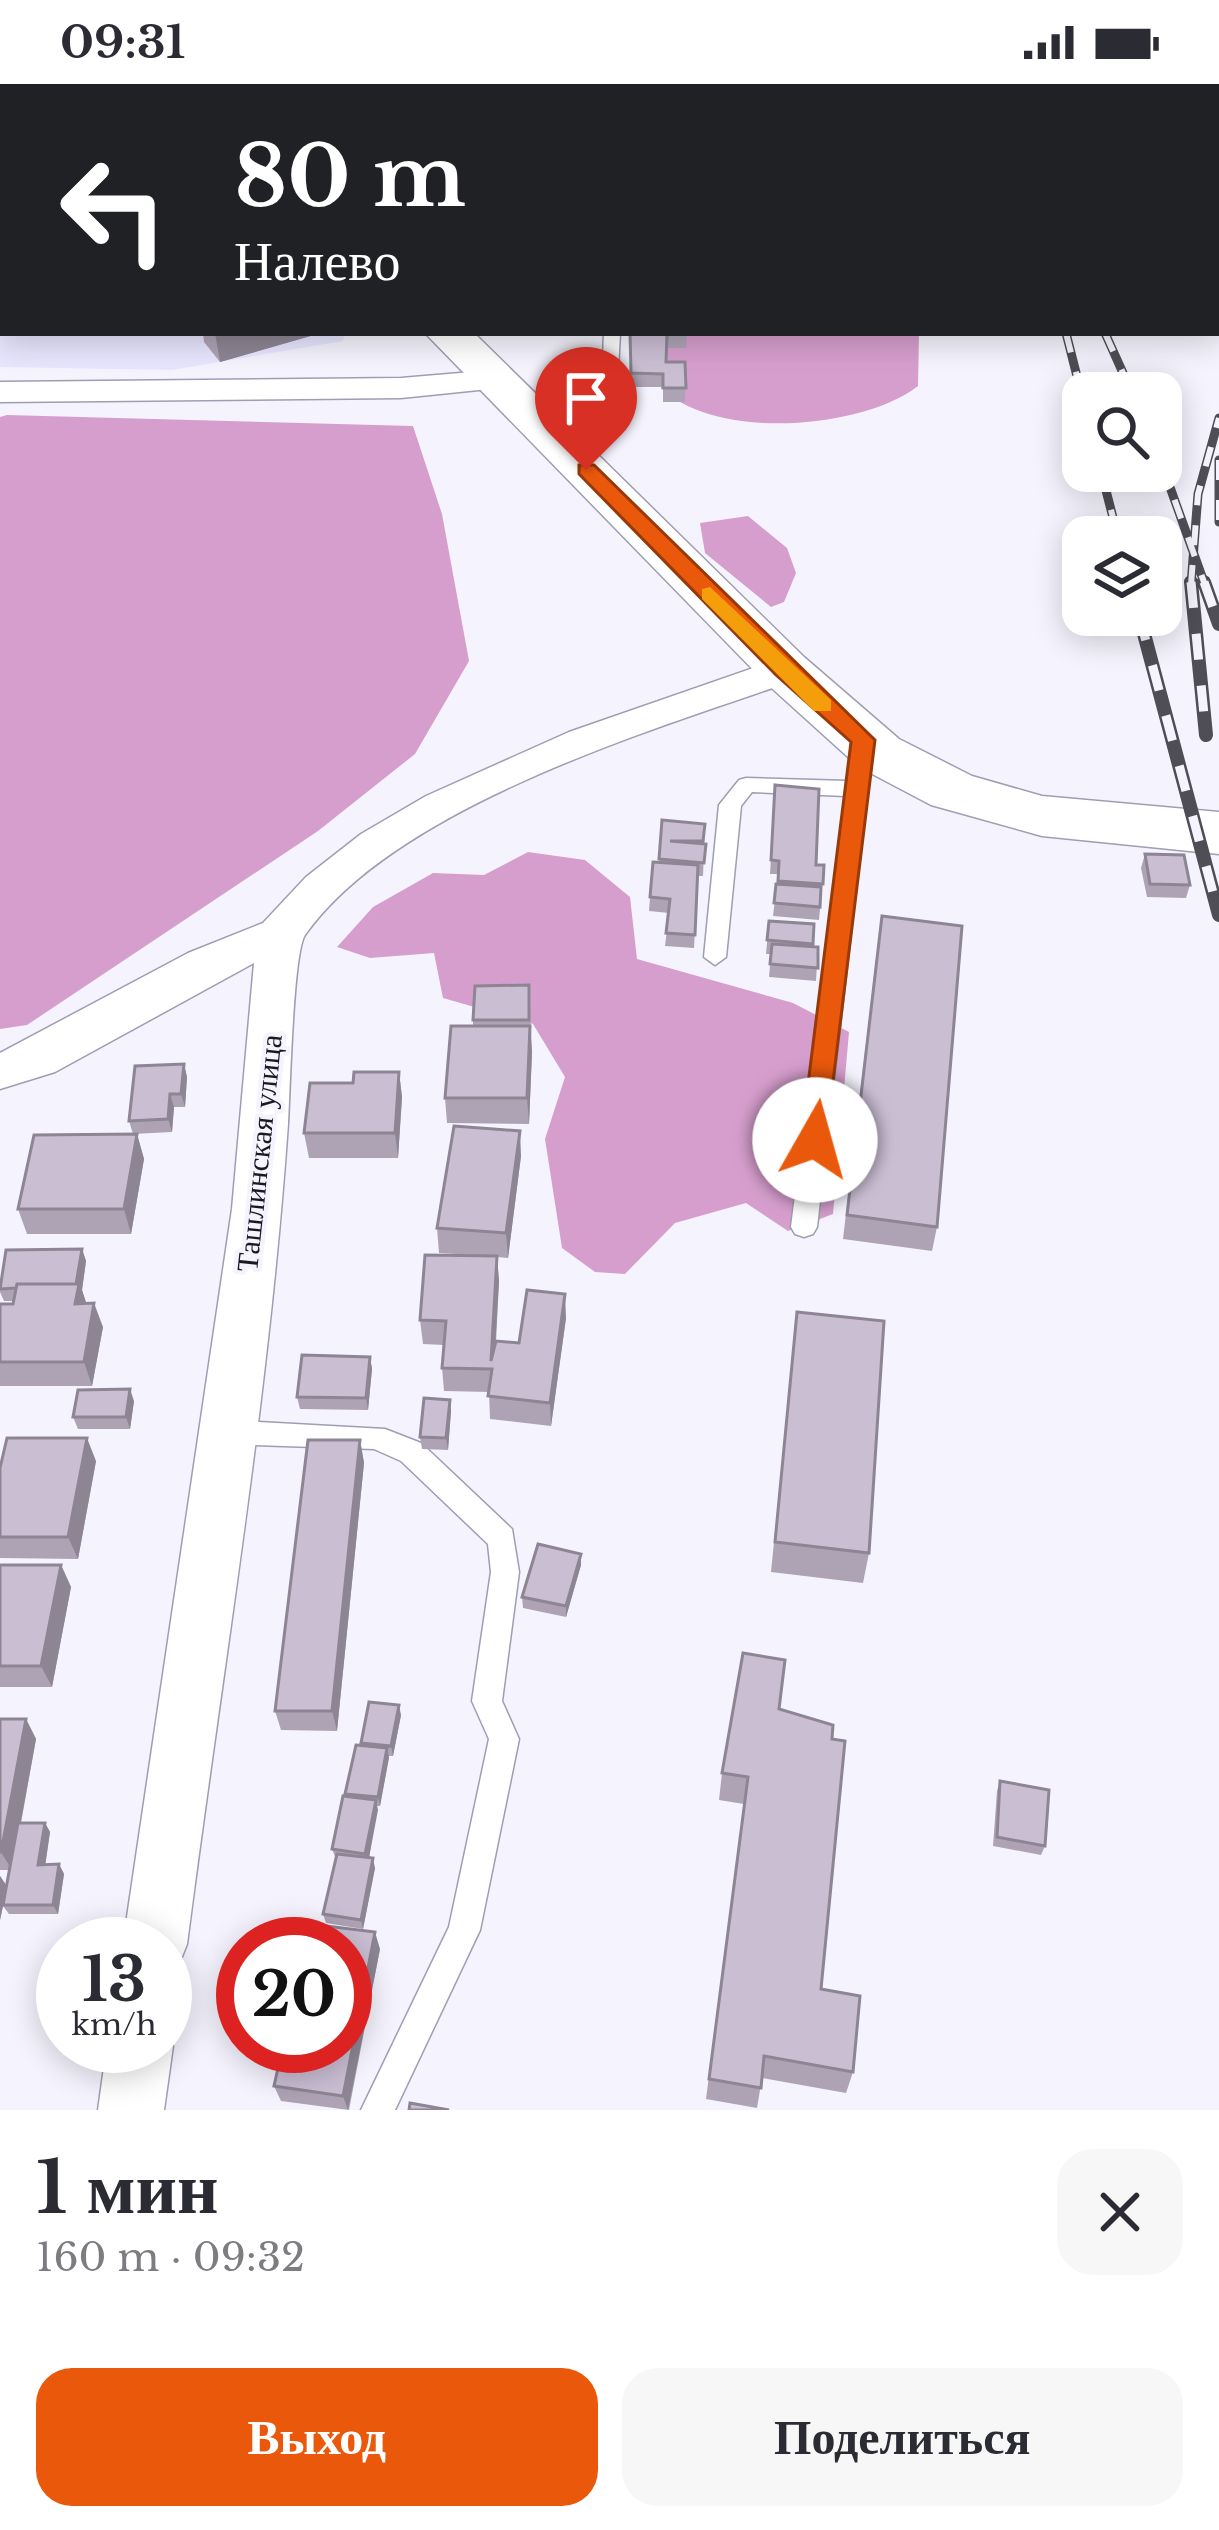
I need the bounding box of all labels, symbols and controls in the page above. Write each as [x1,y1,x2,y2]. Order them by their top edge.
text: 09:31 [60,14,185,70]
text: 80 m [234,125,466,229]
icon: left [36,132,192,288]
text: Налево [234,228,400,295]
pin [535,347,637,470]
icon: arrive [553,365,619,431]
map controls [1062,372,1182,636]
button: search [1062,372,1182,492]
button: layers [1062,516,1182,636]
street label: Ташлинская улица [228,1033,290,1273]
position arrow [752,1077,878,1203]
speed limit sign: 20 [216,1917,372,2073]
text: 13 [82,1943,146,2017]
text: km/h [71,2006,157,2043]
text: 1 мин [36,2143,219,2232]
button: close [1057,2149,1183,2275]
text: 160 m · 09:32 [36,2233,305,2282]
button: Выход [36,2368,598,2506]
button: Поделиться [622,2368,1183,2506]

